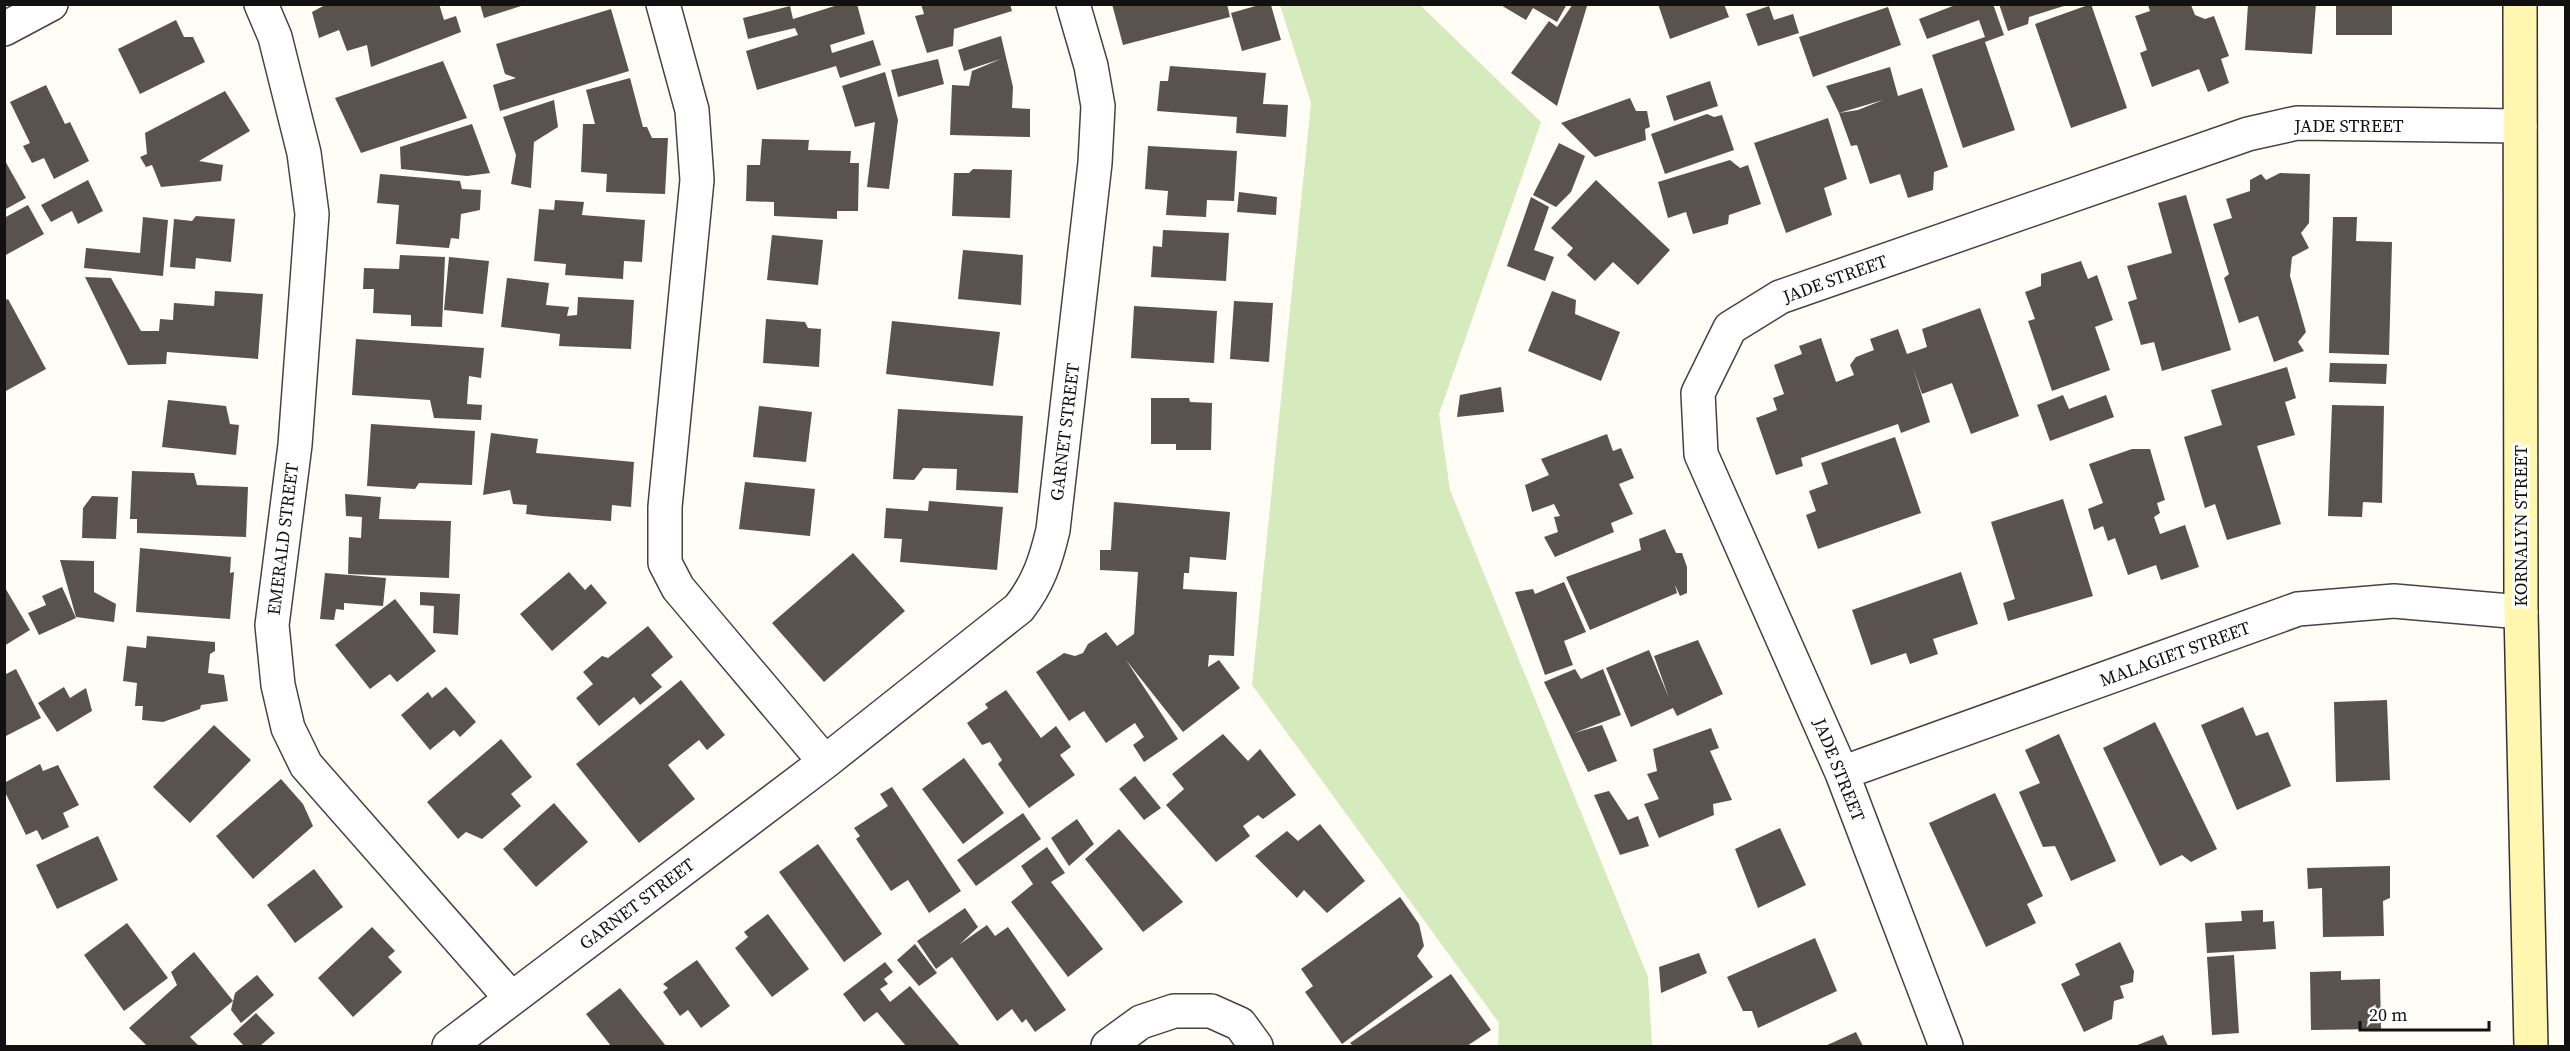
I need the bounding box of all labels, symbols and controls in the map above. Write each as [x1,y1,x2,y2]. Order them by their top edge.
street label: JADE STREET [2293,113,2404,138]
street label: JADE STREET [1778,248,1891,309]
street label: GARNET STREET [1044,362,1085,502]
street label: KORNALYN STREET [2508,445,2533,607]
street label: EMERALD STREET [261,461,304,616]
street label: MALAGIET STREET [2096,615,2254,692]
street label: JADE STREET [1807,714,1872,825]
street label: GARNET STREET [574,852,700,955]
scale bar [2360,994,2489,1032]
text: 20 m [2369,1002,2407,1027]

